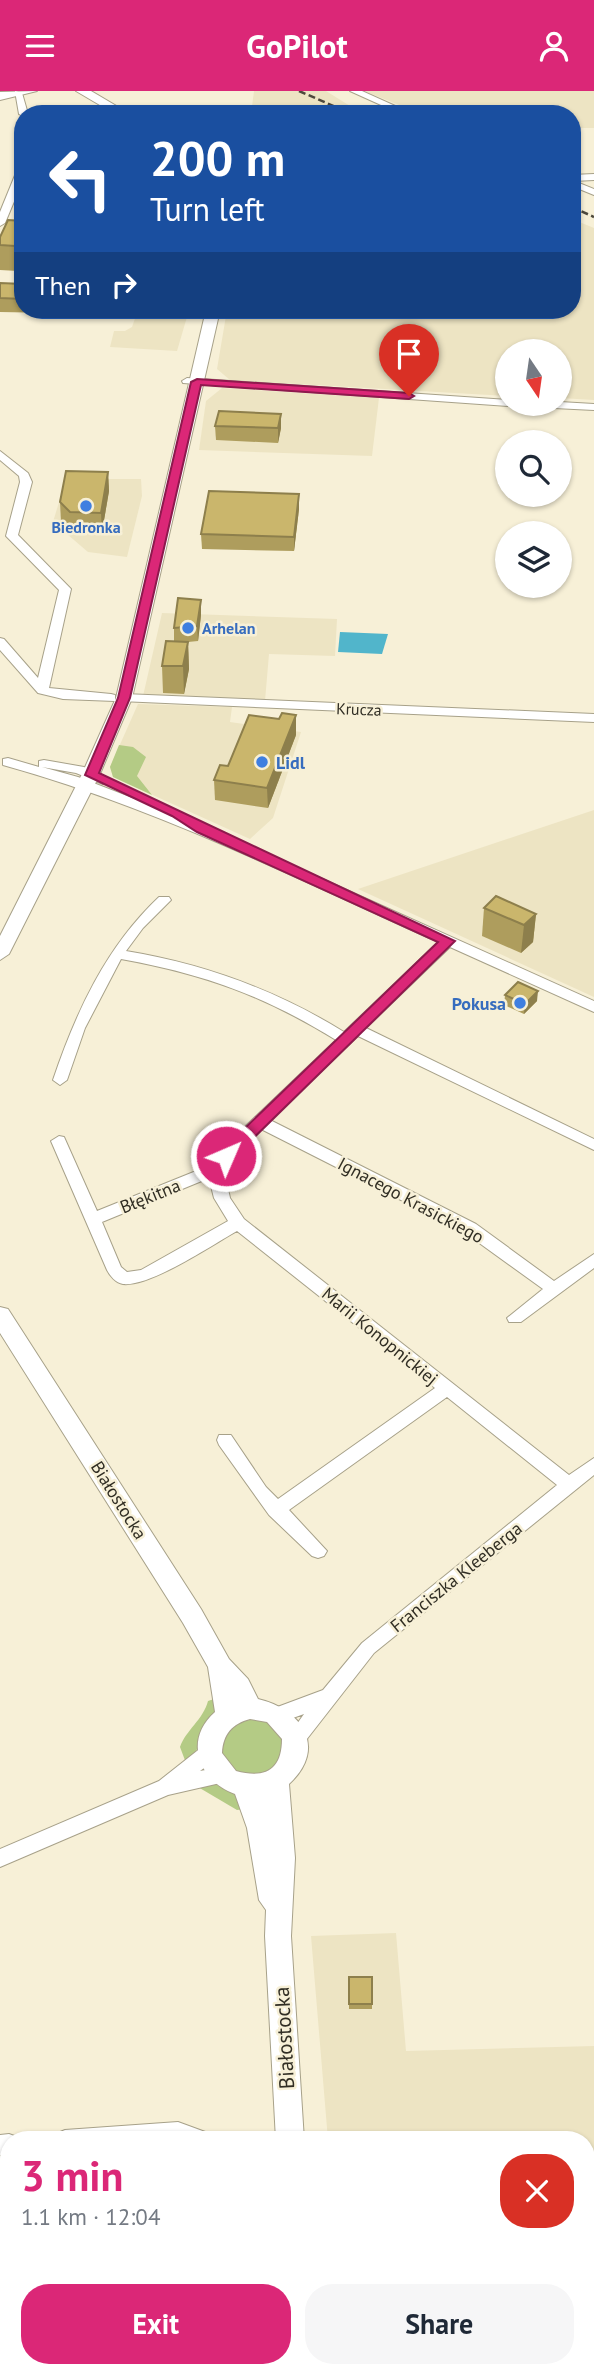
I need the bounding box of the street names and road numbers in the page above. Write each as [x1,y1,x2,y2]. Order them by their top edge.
street label: Krucza [336,698,382,720]
street label: Ignacego Krasickiego [334,1152,488,1248]
street label: Błękitna [116,1173,184,1219]
street label: Marii Konopnickiej [317,1282,443,1390]
street label: Białostocka [86,1457,152,1543]
street label: Franciszka Kleeberga [385,1517,527,1637]
street label: Białostocka [268,1986,300,2090]

